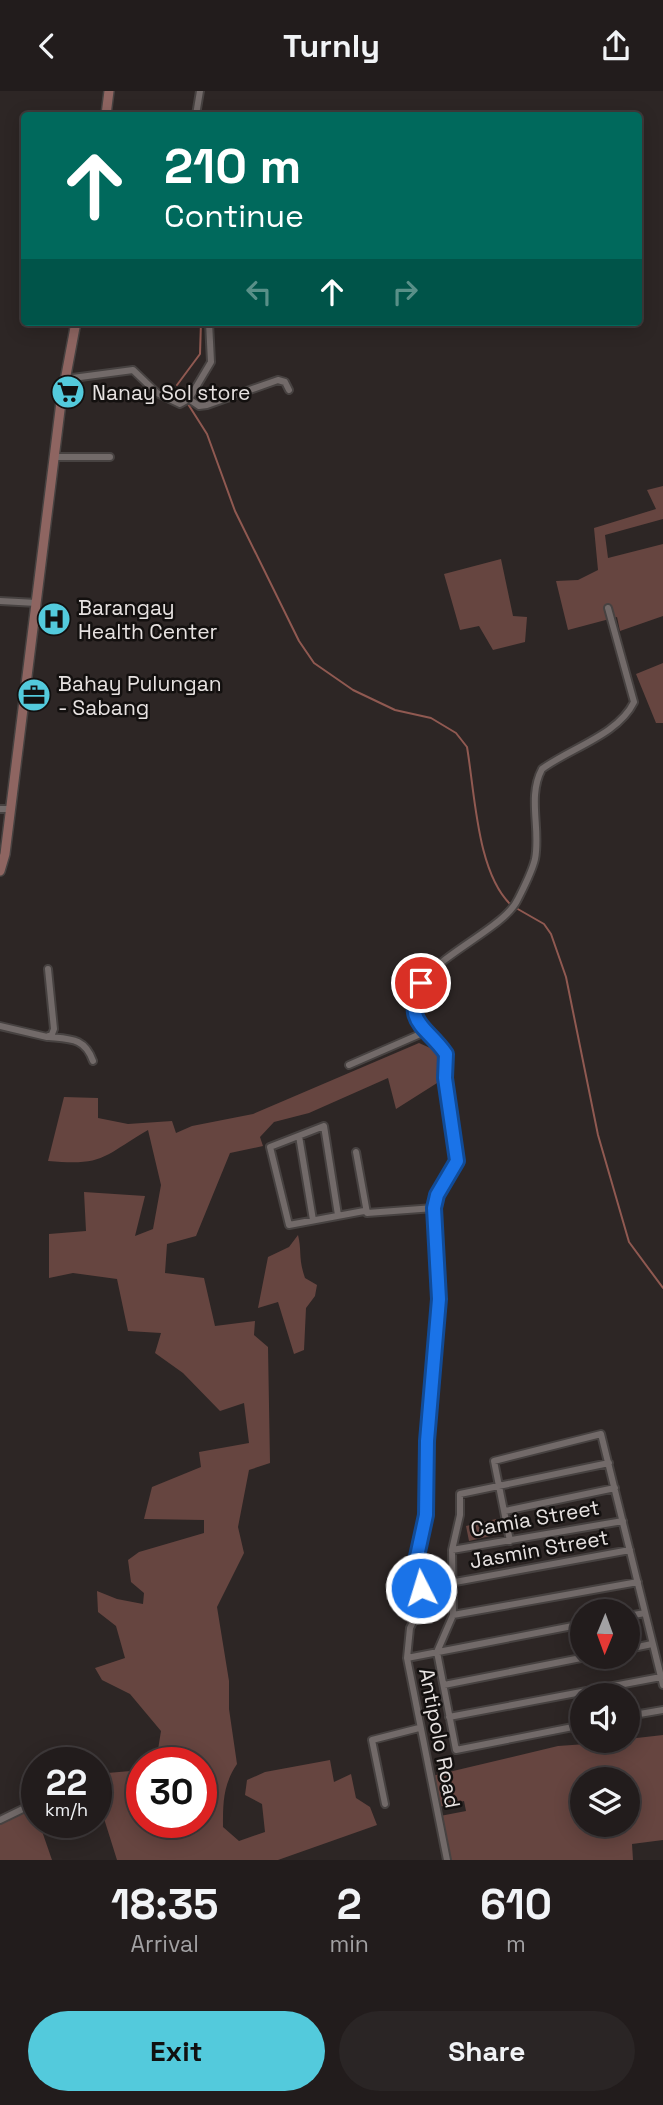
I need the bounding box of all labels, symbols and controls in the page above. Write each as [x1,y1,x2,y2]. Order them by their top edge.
text: Turnly [283,26,380,66]
icon: back [28,27,66,65]
icon: share [597,27,635,65]
text: 210 m [164,135,301,197]
icon: ahead [49,140,140,231]
text: Continue [164,196,304,236]
icon: left [240,273,278,311]
icon: ahead [313,273,351,311]
icon: right [386,273,424,311]
supermarket icon: Nanay Sol store [49,373,87,411]
place label: Nanay Sol store [92,379,250,406]
place label: Barangay Health Center [78,594,218,645]
hospital icon: Barangay Health Center [35,600,73,638]
place label: Bahay Pulungan - Sabang [58,670,222,721]
office icon: Bahay Pulungan - Sabang [15,676,53,714]
pin [391,953,451,1013]
icon: arrive [402,964,440,1002]
street label: Camia Street [468,1493,602,1543]
street label: Jasmin Street [467,1523,611,1575]
position arrow [384,1551,458,1625]
north arrow [570,1599,640,1669]
map controls [570,1599,640,1837]
street label: Antipolo Road [413,1666,467,1810]
button: sound [570,1683,640,1753]
speed limit sign: 30 [126,1747,217,1838]
text: 22 [46,1761,87,1805]
button: layers [570,1767,640,1837]
text: km/h [45,1798,88,1821]
text: 18:35 [111,1878,218,1931]
text: 2 [337,1878,362,1931]
text: 610 [480,1878,552,1931]
text: Arrival [131,1929,199,1959]
text: min [329,1929,369,1959]
text: m [506,1929,526,1959]
button: Exit [28,2011,325,2091]
button: Share [339,2011,635,2091]

